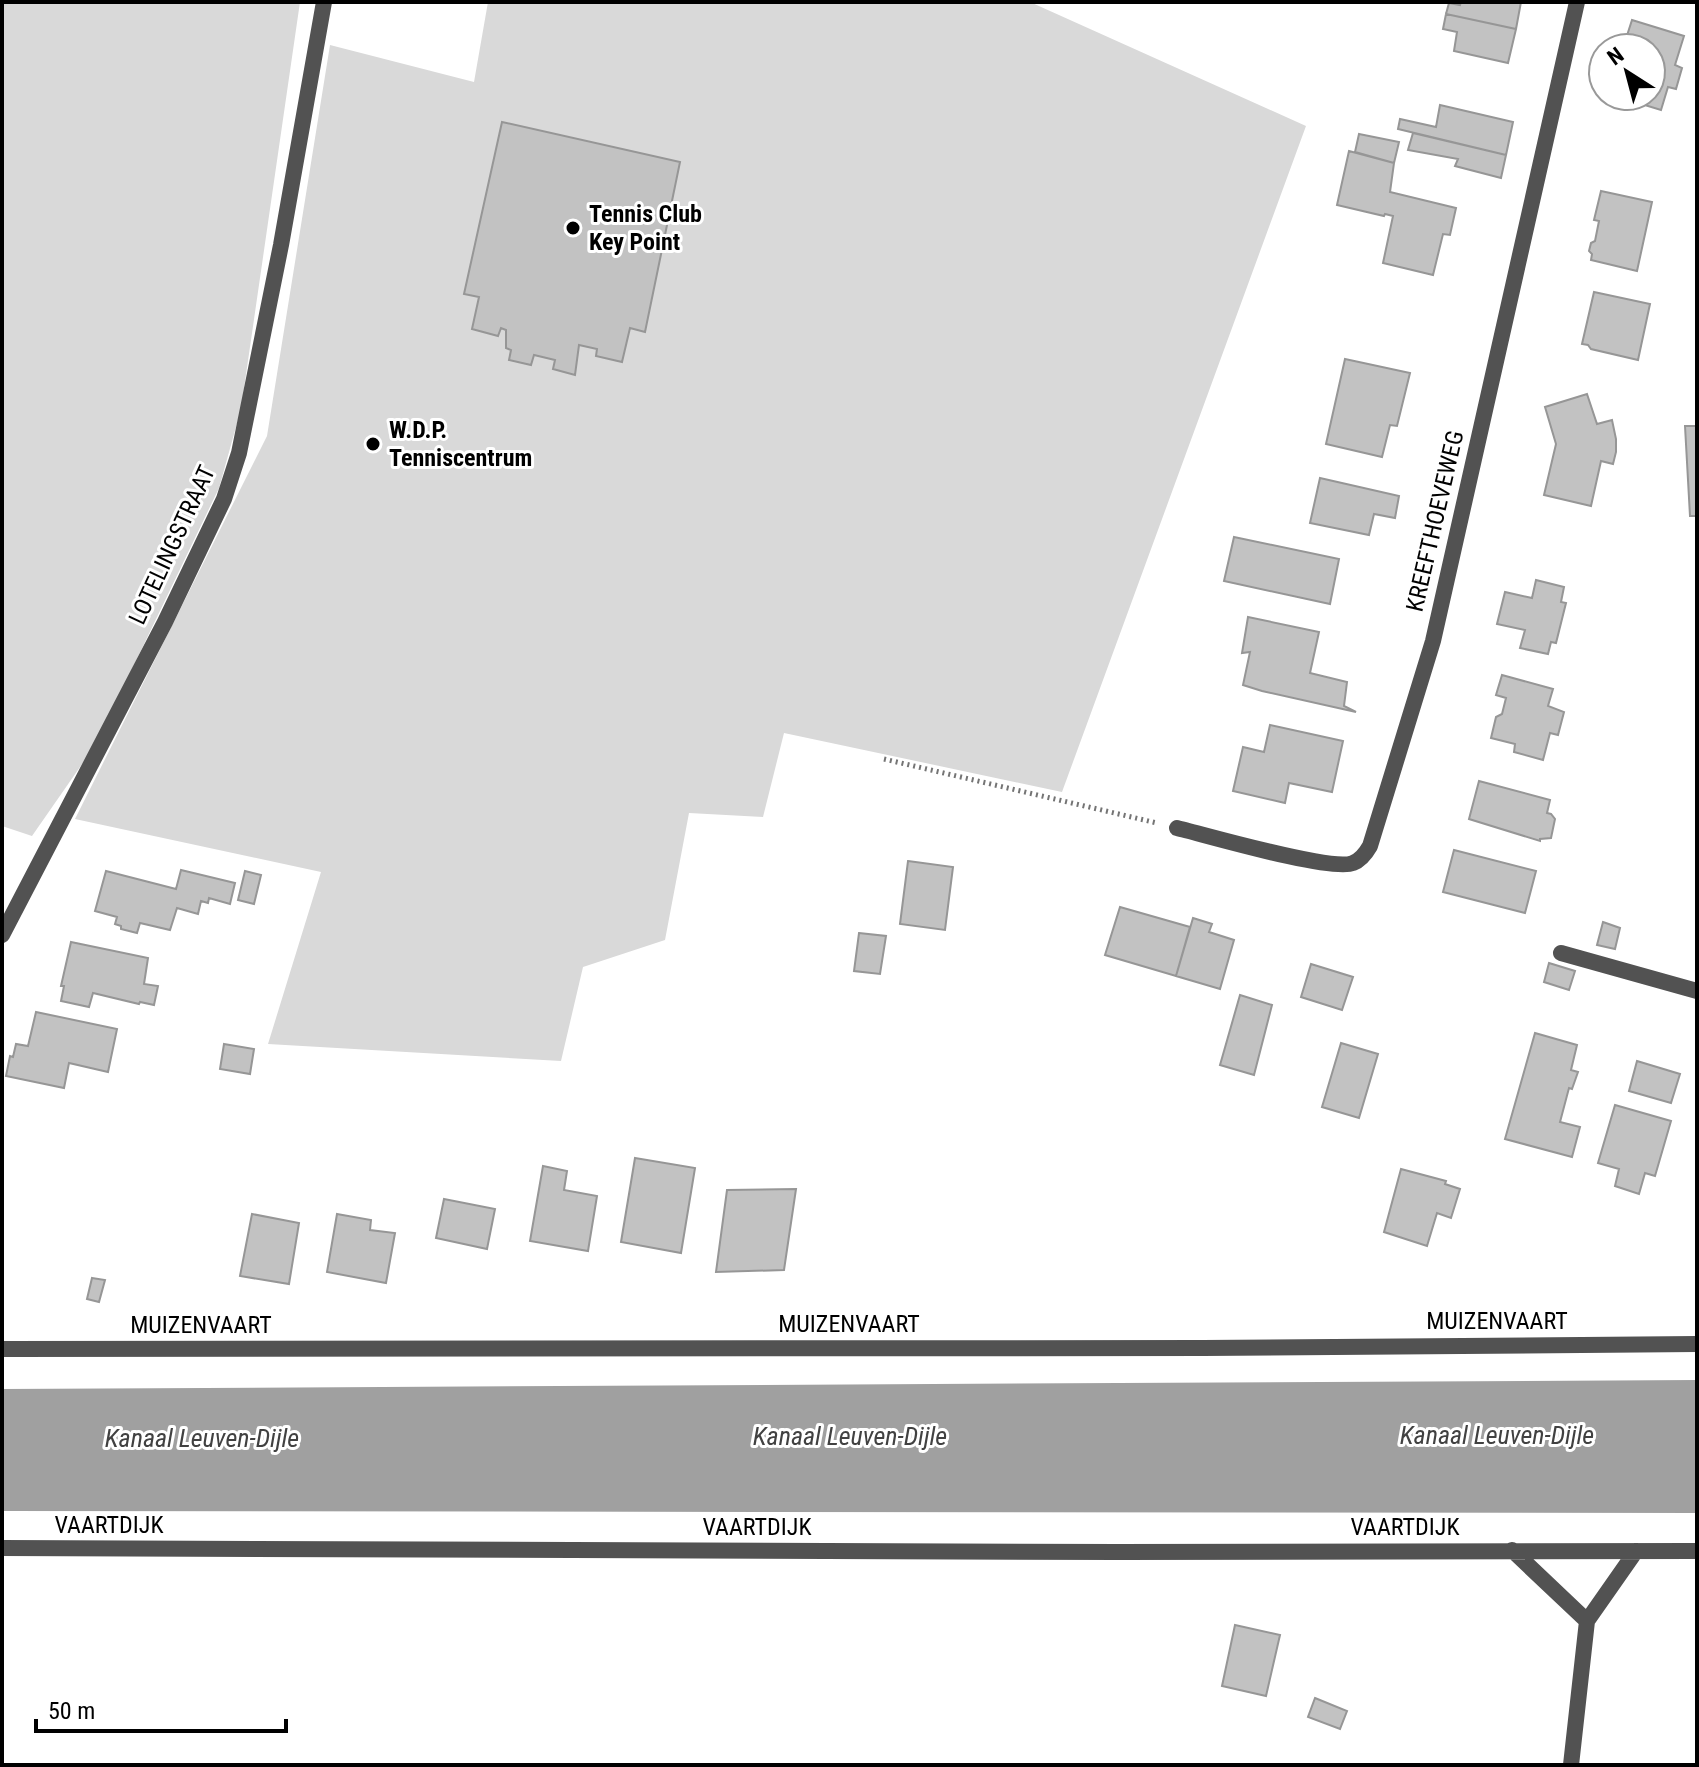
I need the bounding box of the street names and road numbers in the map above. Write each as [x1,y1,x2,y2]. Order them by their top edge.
street label: KREEFTHOEVEWEG [1401,428,1469,614]
street label: LOTELINGSTRAAT [123,461,221,629]
street label: MUIZENVAART [1426,1307,1568,1335]
street label: MUIZENVAART [778,1310,920,1338]
street label: MUIZENVAART [130,1311,272,1339]
street label: VAARTDIJK [55,1511,163,1539]
street label: VAARTDIJK [703,1513,811,1541]
street label: VAARTDIJK [1351,1513,1459,1541]

